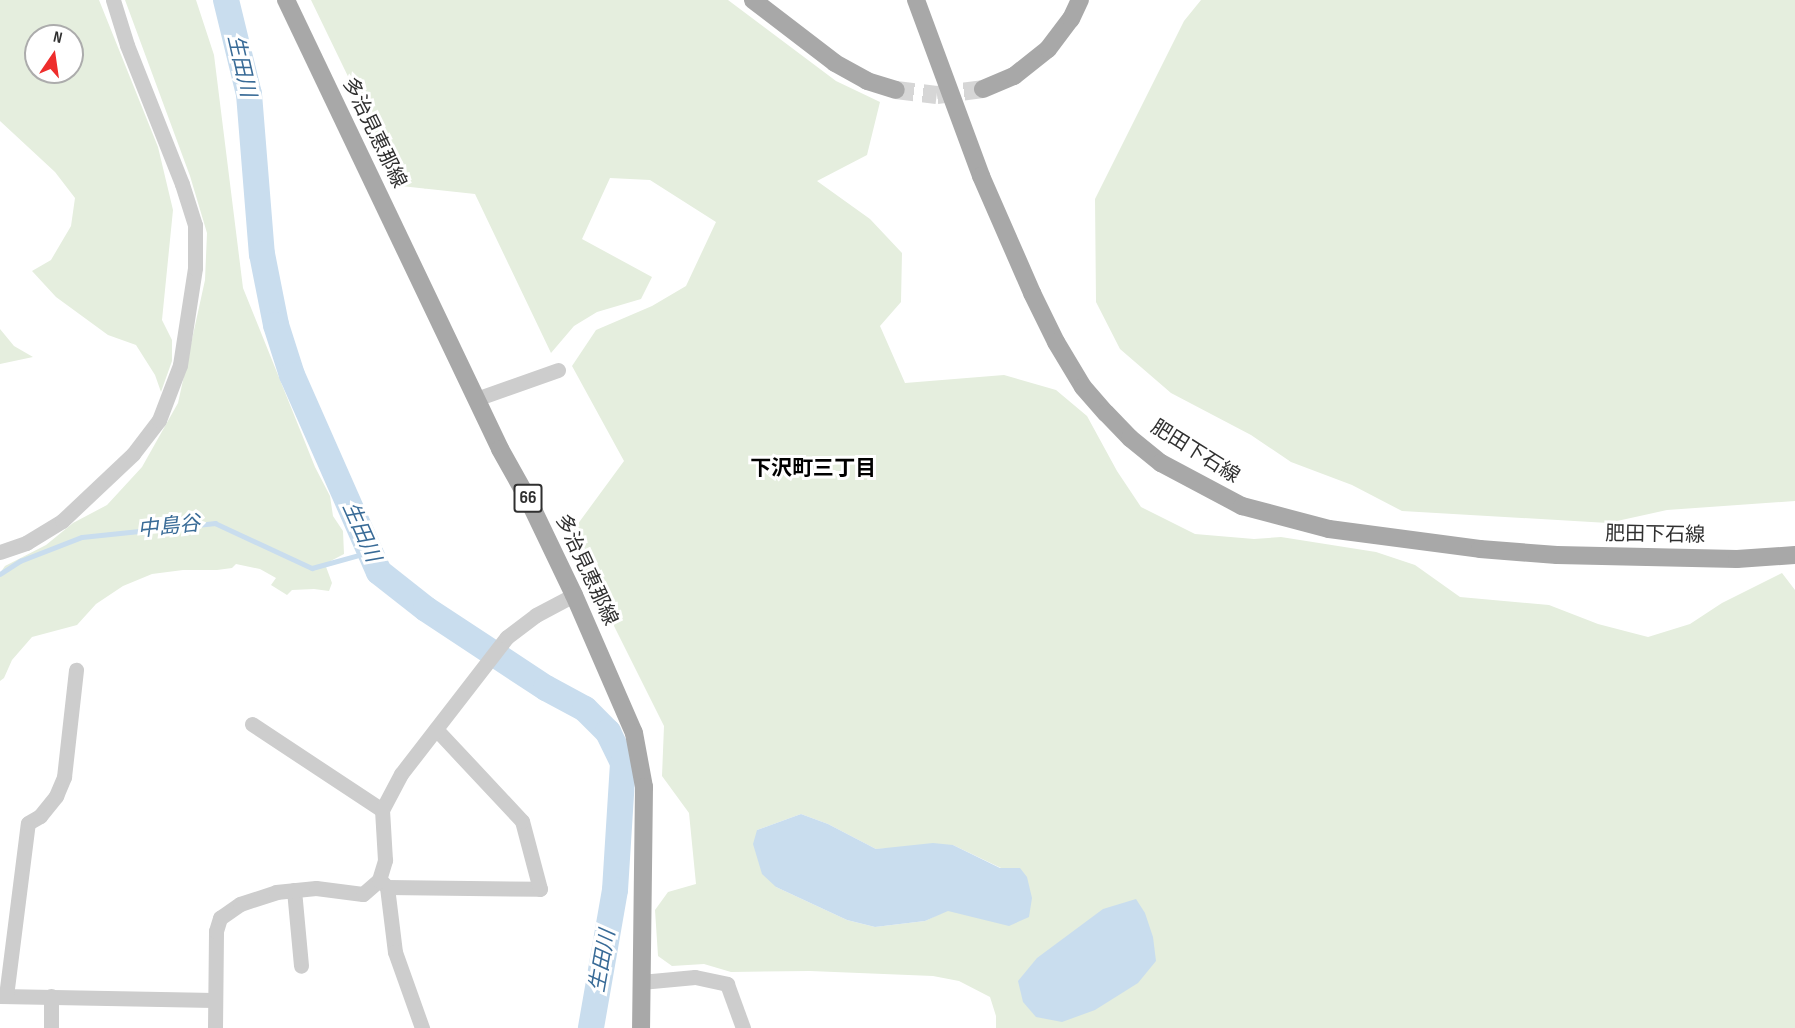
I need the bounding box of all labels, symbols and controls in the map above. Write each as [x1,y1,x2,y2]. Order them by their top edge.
north arrow [24,24,84,84]
text: N [51,28,64,48]
water label: 生田川 [222,32,260,100]
street label: 多治見恵那線 [337,74,411,192]
street label: 肥田下石線 [1146,415,1244,489]
district label: 下沢町三丁目 [750,456,876,482]
road number: 66 [513,483,543,513]
water label: 生田川 [337,498,385,566]
water label: 中島谷 [136,511,202,543]
street label: 多治見恵那線 [550,511,622,629]
street label: 肥田下石線 [1605,522,1705,548]
water label: 生田川 [585,928,621,994]

